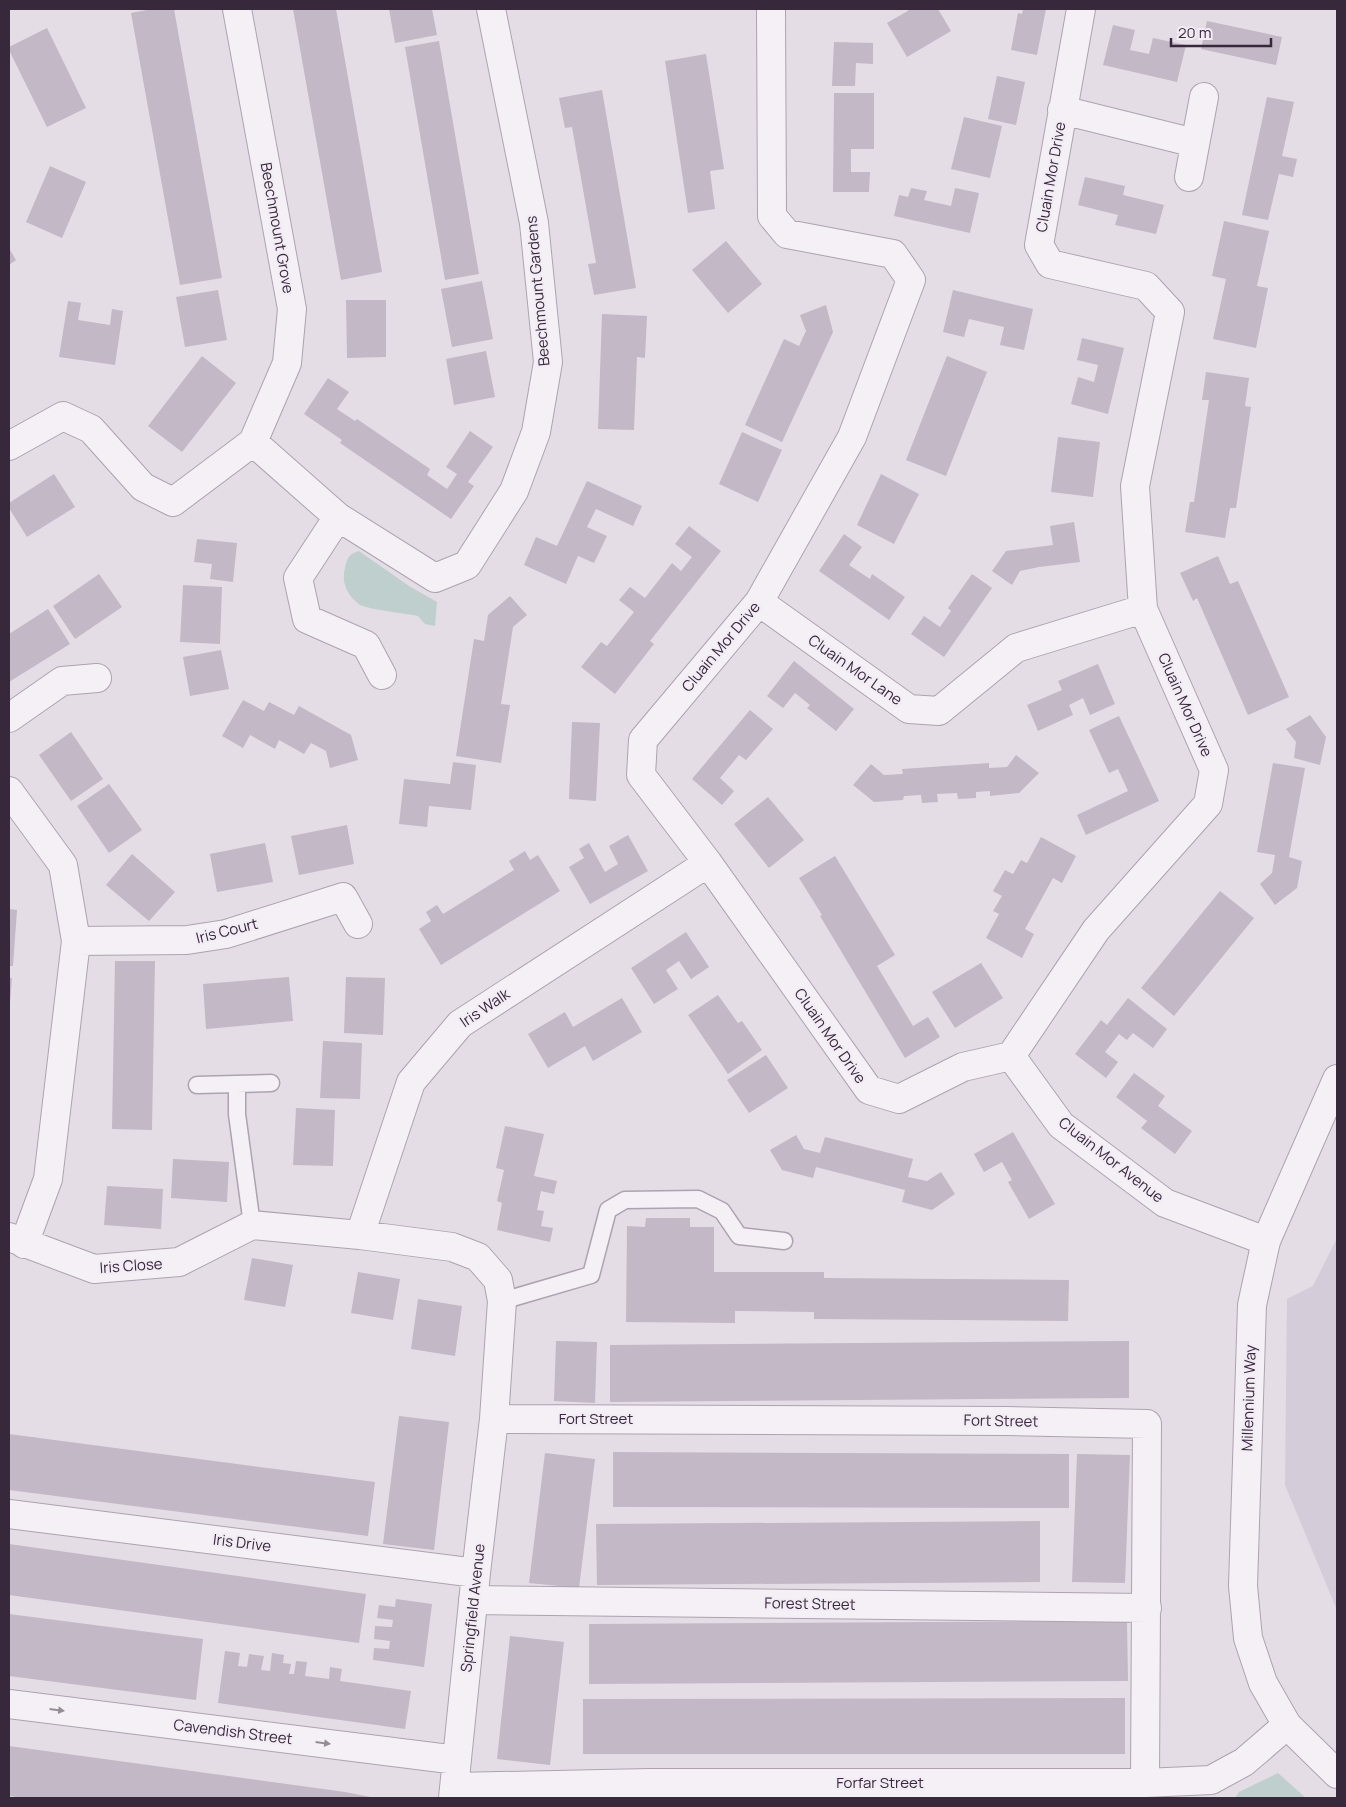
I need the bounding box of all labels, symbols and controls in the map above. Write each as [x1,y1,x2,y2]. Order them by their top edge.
scale bar [1171,15,1271,47]
text: 20 m [1178,22,1211,43]
street label: Cluain Mor Drive [1030,120,1071,234]
street label: Beechmount Grove [256,161,299,295]
street label: Beechmount Gardens [520,215,555,367]
street label: Cluain Mor Drive [677,597,765,696]
street label: Cluain Mor Lane [804,629,907,710]
street label: Cluain Mor Drive [1153,649,1218,760]
street label: Iris Court [194,913,260,948]
street label: Iris Walk [456,983,514,1032]
street label: Cluain Mor Drive [790,984,871,1088]
street label: Cluain Mor Avenue [1054,1112,1168,1207]
street label: Iris Close [99,1253,163,1278]
street label: Millennium Way [1236,1344,1261,1452]
street label: Fort Street [559,1408,633,1429]
street label: Fort Street [963,1409,1039,1432]
street label: Iris Drive [212,1529,273,1557]
street label: Springfield Avenue [455,1542,490,1673]
street label: Forest Street [764,1592,856,1615]
one-way arrow [49,1706,65,1714]
street label: Cavendish Street [172,1714,294,1749]
one-way arrow [315,1739,331,1747]
street label: Forfar Street [836,1772,924,1793]

